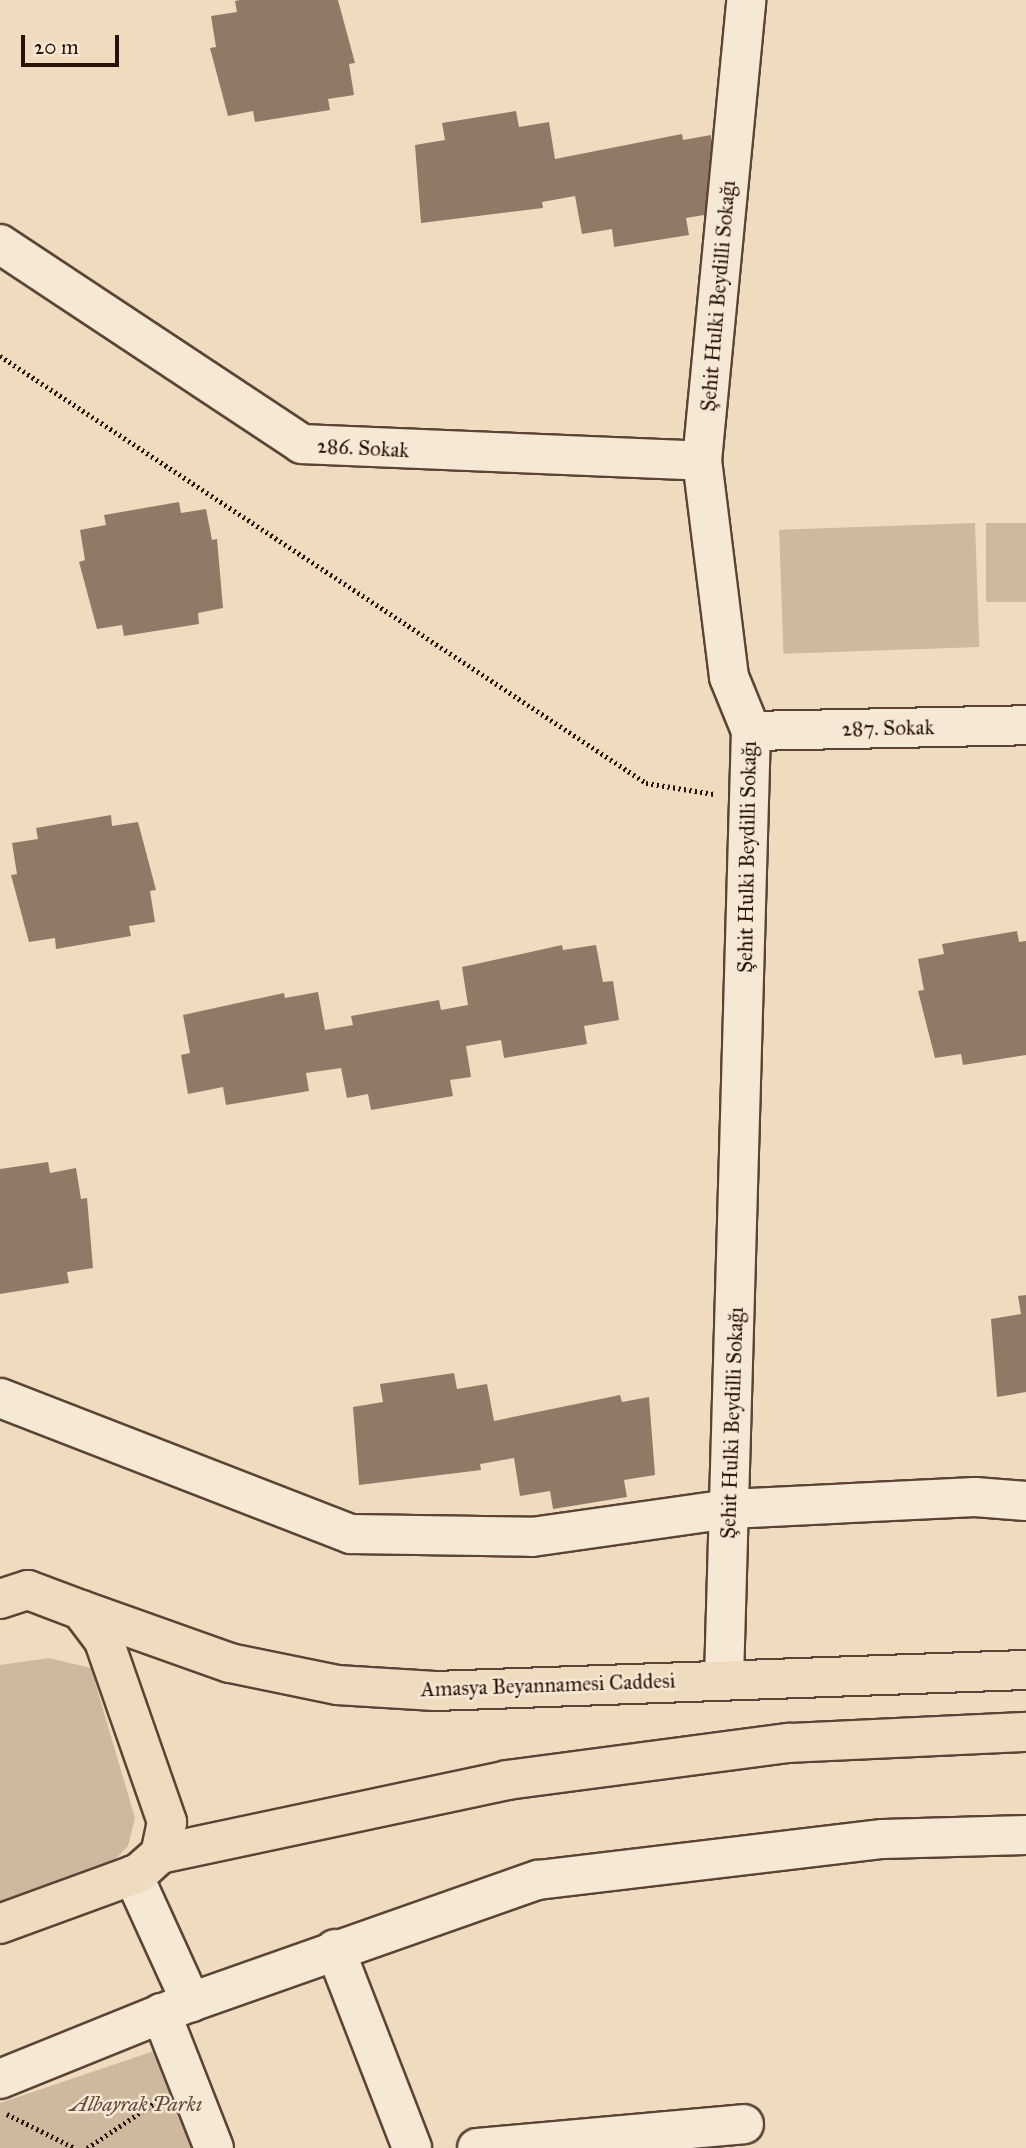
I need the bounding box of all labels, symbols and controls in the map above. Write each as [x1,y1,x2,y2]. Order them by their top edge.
scale bar [24,21,122,65]
text: 20 m [34,34,79,60]
street label: Şehit Hulki Beydilli Sokağı [695,179,741,413]
street label: 286. Sokak [316,433,410,463]
street label: 287. Sokak [842,715,934,741]
street label: Şehit Hulki Beydilli Sokağı [732,741,762,973]
street label: Şehit Hulki Beydilli Sokağı [715,1307,749,1539]
street label: Amasya Beyannamesi Caddesi [420,1668,676,1702]
park label: Albayrak Parkı [70,2091,202,2117]

